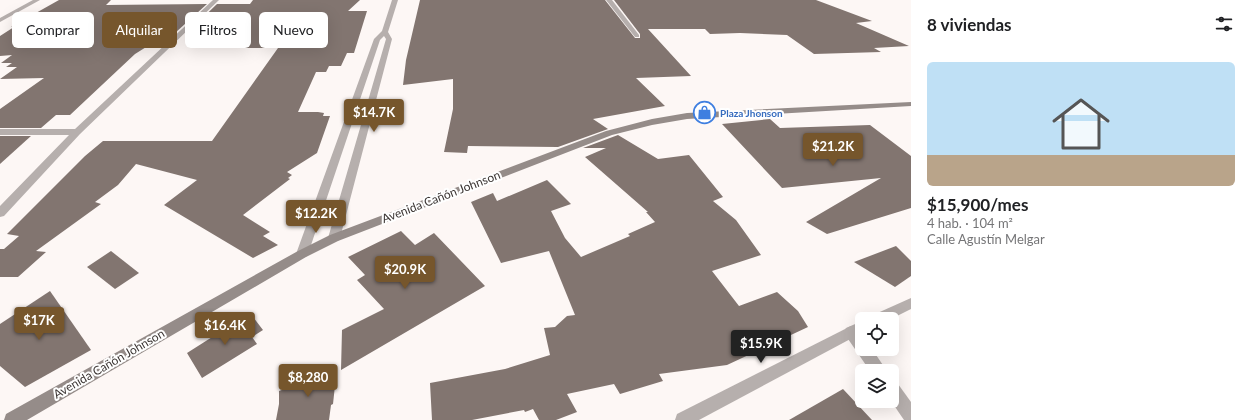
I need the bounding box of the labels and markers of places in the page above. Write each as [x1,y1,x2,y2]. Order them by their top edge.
pin: $14.7K [341,99,407,133]
shop icon: Plaza Jhonson [692,100,718,126]
place label: Plaza Jhonson [720,107,783,119]
pin: $21.2K [800,133,866,167]
pin: $12.2K [283,200,349,234]
pin: $20.9K [372,256,438,290]
pin: $17K [15,307,63,341]
pin: $16.4K [192,312,258,346]
pin: $15.9K [728,330,794,364]
pin: $8,280 [275,364,341,398]

